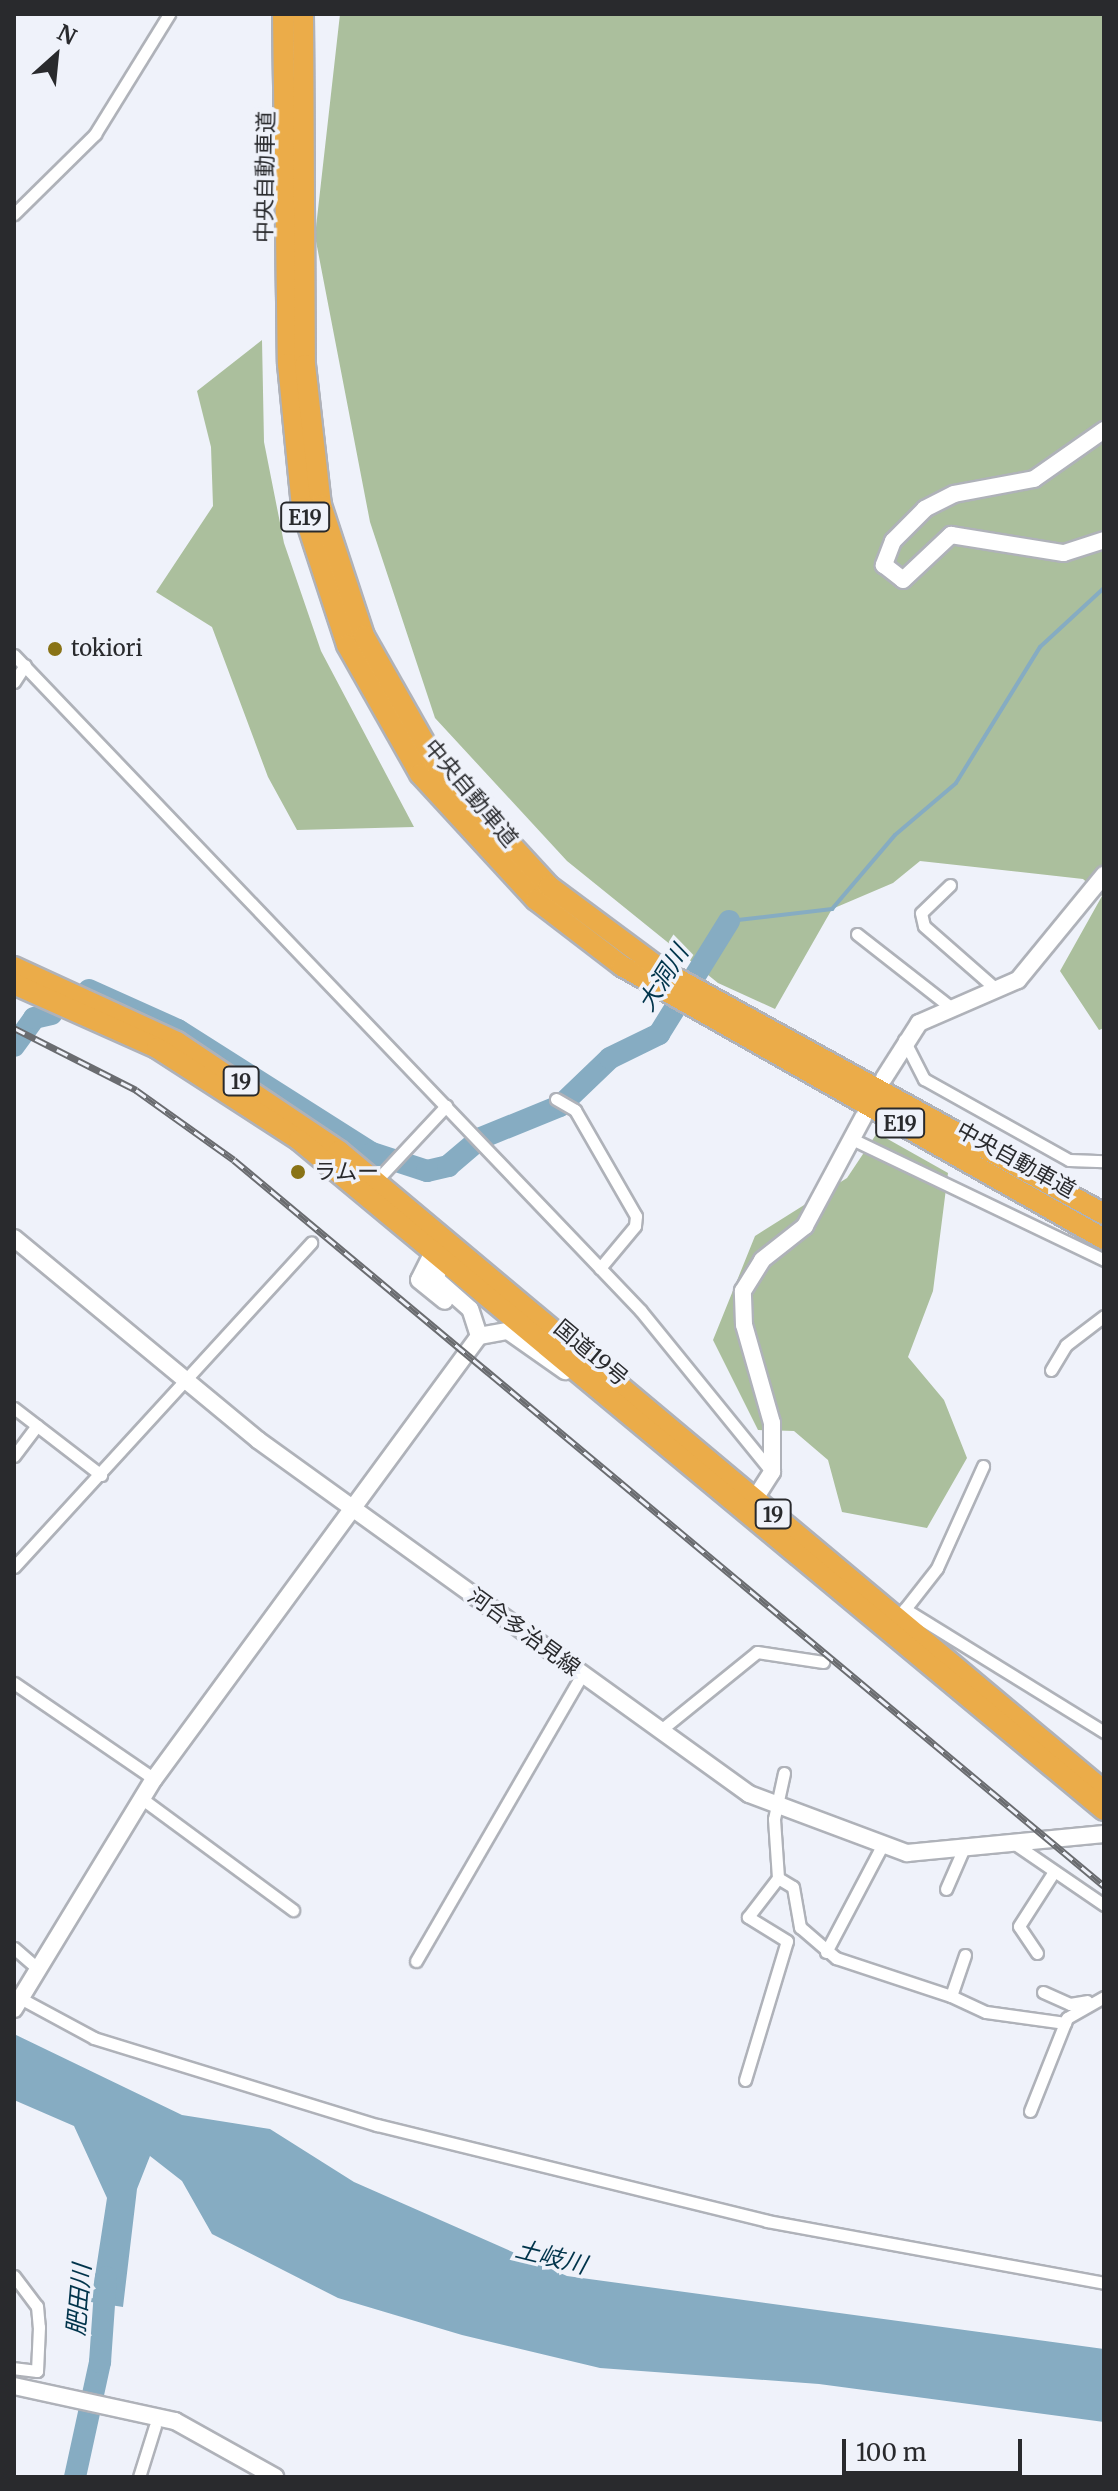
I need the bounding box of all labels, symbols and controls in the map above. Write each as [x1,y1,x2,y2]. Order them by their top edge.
north arrow [16,16,96,96]
text: N [53,18,81,51]
street label: 中央自動車道 [251,111,279,243]
road number: E19 [279,501,331,533]
place label: tokiori [71,636,143,662]
marker: tokiori [46,640,64,658]
street label: 中央自動車道 [418,734,524,852]
water label: 大洞川 [632,940,694,1016]
road number: 19 [221,1065,261,1097]
road number: E19 [874,1107,926,1139]
street label: 中央自動車道 [952,1116,1080,1204]
place label: ラムー [314,1159,380,1185]
marker: ラムー [289,1163,307,1181]
street label: 国道19号 [549,1315,633,1391]
road number: 19 [753,1498,793,1530]
street label: 河合多治見線 [463,1583,585,1681]
water label: 土岐川 [513,2234,589,2280]
water label: 肥田川 [62,2263,96,2337]
scale bar [846,2423,1026,2473]
text: 100 m [856,2437,926,2468]

